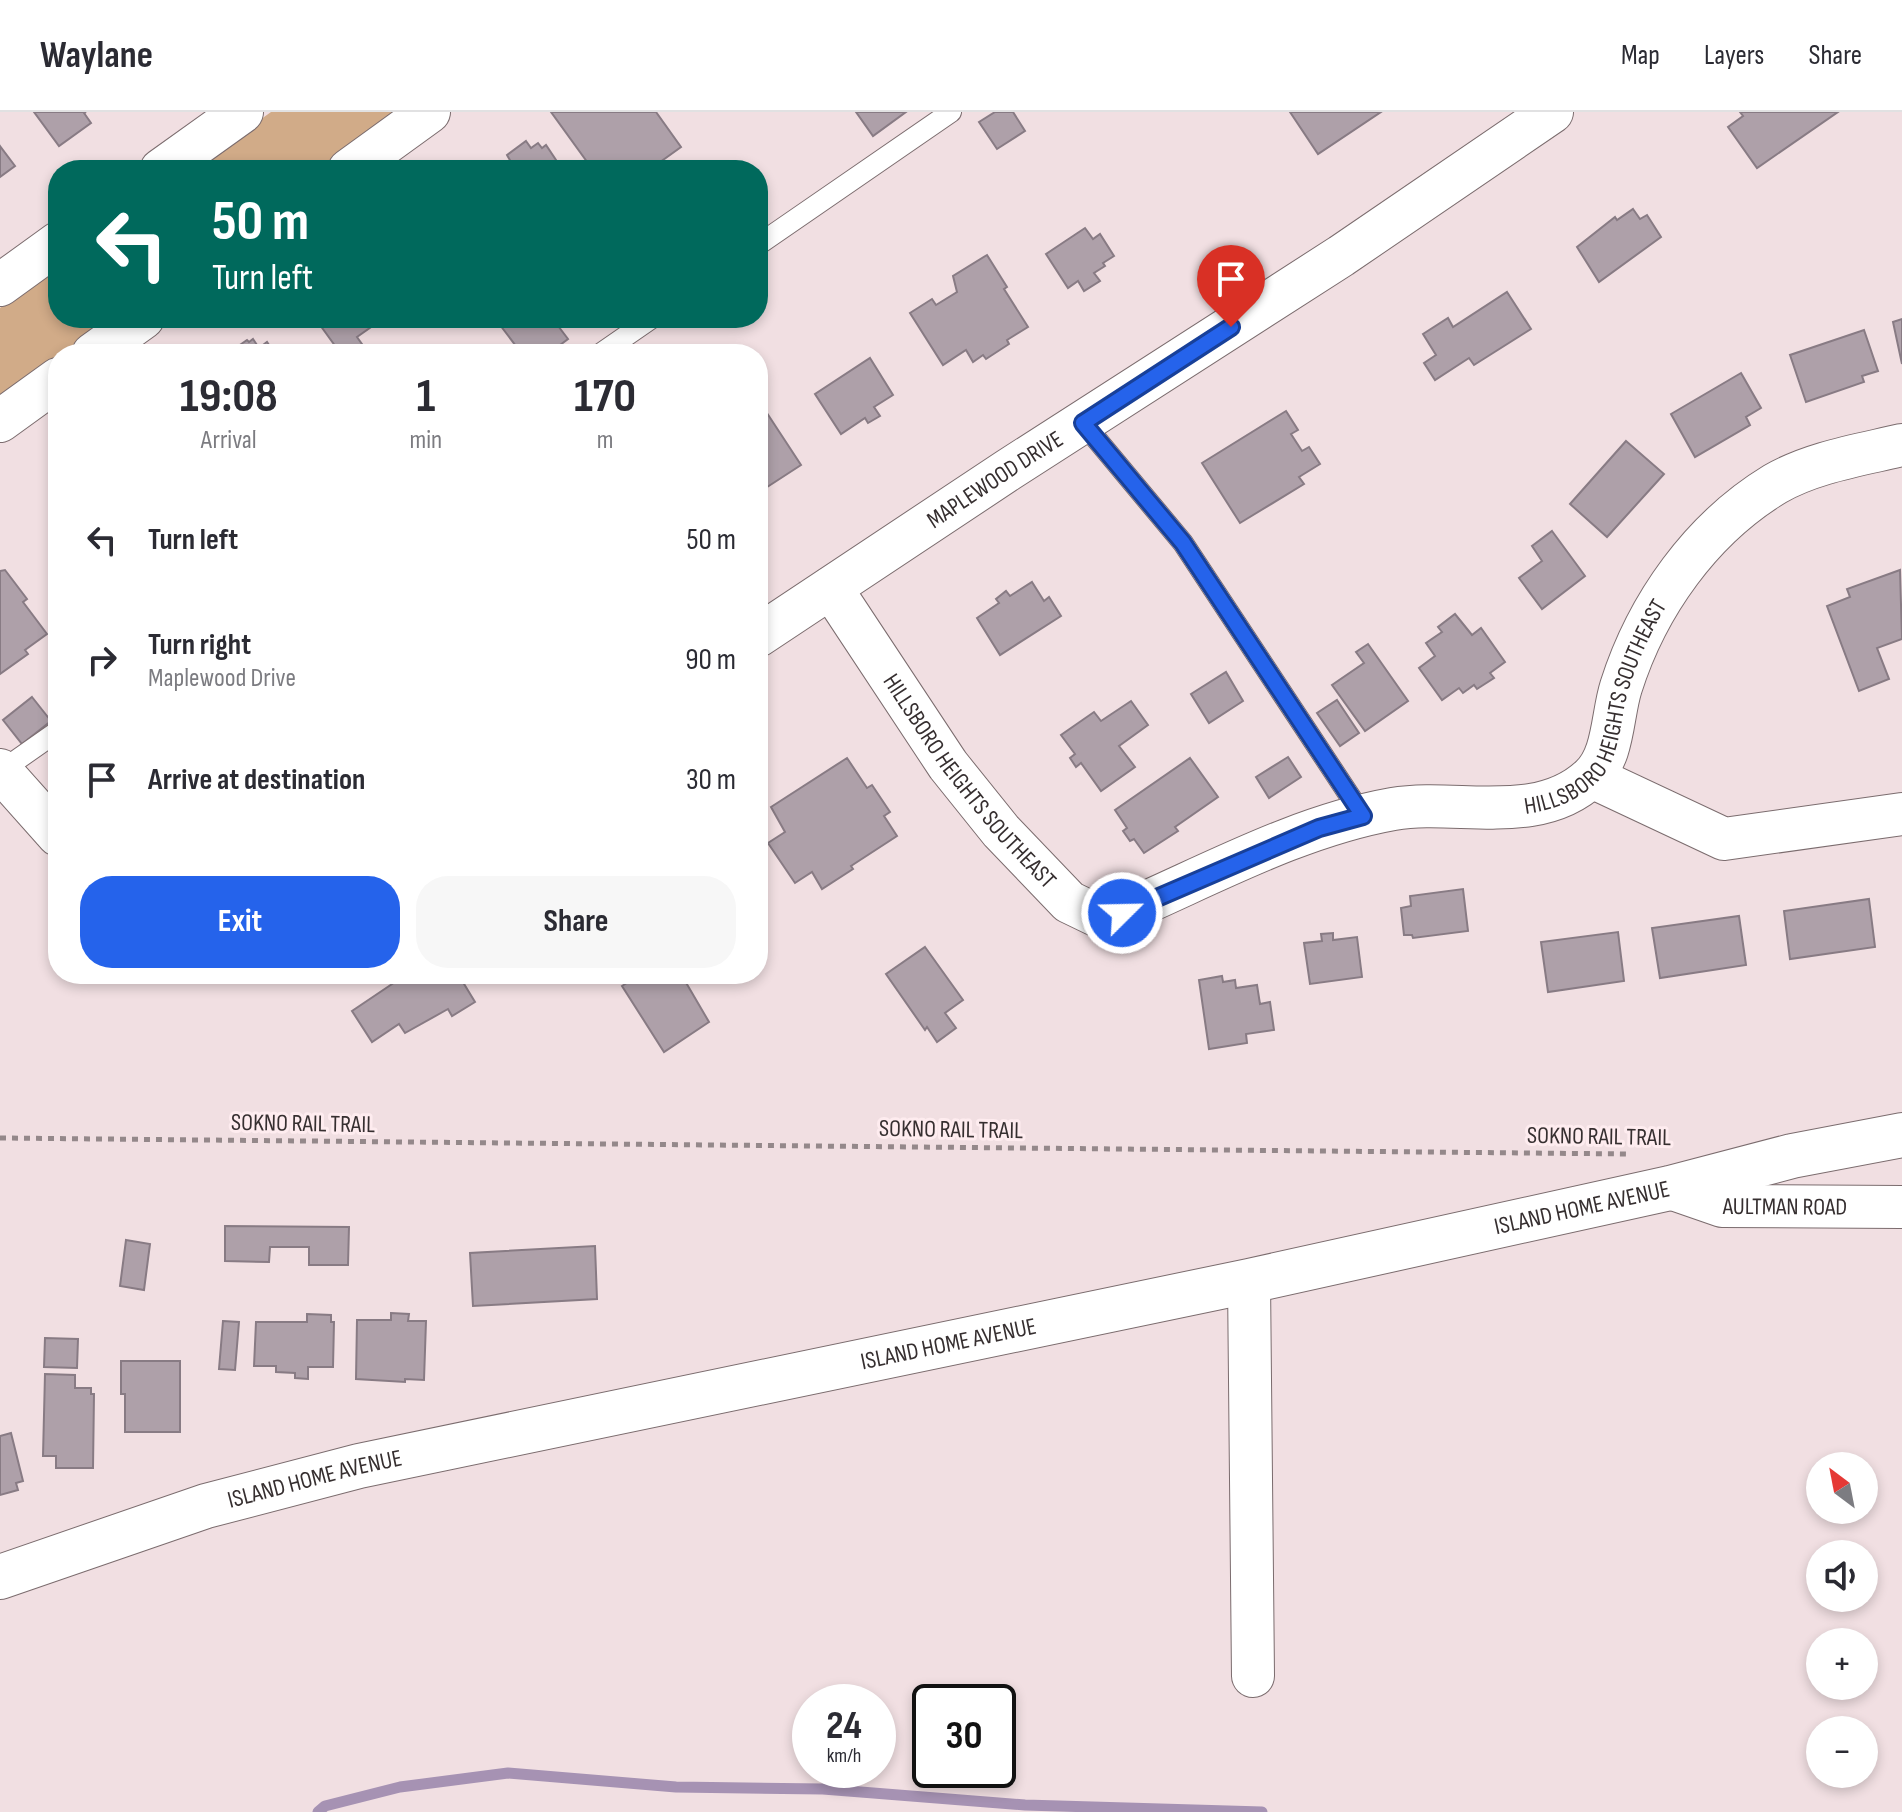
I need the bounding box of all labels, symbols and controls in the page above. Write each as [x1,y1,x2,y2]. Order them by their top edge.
text: Waylane [40,33,153,78]
text: Map [1621,39,1660,72]
text: Layers [1704,39,1764,72]
text: Share [1808,39,1862,72]
text: 50 m [212,189,309,256]
icon: left [80,192,184,296]
pin [1197,245,1265,327]
text: Turn left [212,257,313,300]
icon: arrive [1209,257,1253,301]
text: 19:08 [180,368,278,425]
text: 1 [416,368,435,425]
text: 170 [574,368,636,425]
text: Arrival [201,425,257,456]
text: min [410,425,442,456]
text: m [597,425,613,456]
street label: MAPLEWOOD DRIVE [922,425,1069,535]
icon: left [80,518,124,562]
text: Turn left [148,522,238,558]
text: 50 m [687,522,736,558]
street label: HILLSBORO HEIGHTS SOUTHEAST [1522,594,1673,821]
text: Turn right [148,627,251,663]
icon: right [80,638,124,682]
text: 90 m [685,642,736,678]
text: Maplewood Drive [148,663,296,694]
street label: HILLSBORO HEIGHTS SOUTHEAST [877,668,1062,895]
icon: arrive [80,758,124,802]
text: Arrive at destination [148,762,365,798]
text: 30 m [686,762,736,798]
position arrow [1080,871,1164,955]
button: Exit [80,876,400,968]
button: Share [416,876,736,968]
street label: SOKNO RAIL TRAIL [231,1108,375,1139]
street label: SOKNO RAIL TRAIL [879,1114,1023,1145]
street label: SOKNO RAIL TRAIL [1527,1121,1671,1152]
street label: ISLAND HOME AVENUE [1492,1175,1672,1241]
street label: AULTMAN ROAD [1722,1192,1847,1222]
street label: ISLAND HOME AVENUE [858,1312,1039,1376]
street label: ISLAND HOME AVENUE [224,1443,405,1515]
north arrow [1806,1452,1878,1524]
map controls [1806,1452,1878,1788]
button: sound [1806,1540,1878,1612]
button: + [1806,1628,1878,1700]
speed limit sign: 30 [912,1684,1016,1788]
text: 24 [826,1702,862,1750]
button: − [1806,1716,1878,1788]
text: km/h [827,1744,861,1768]

